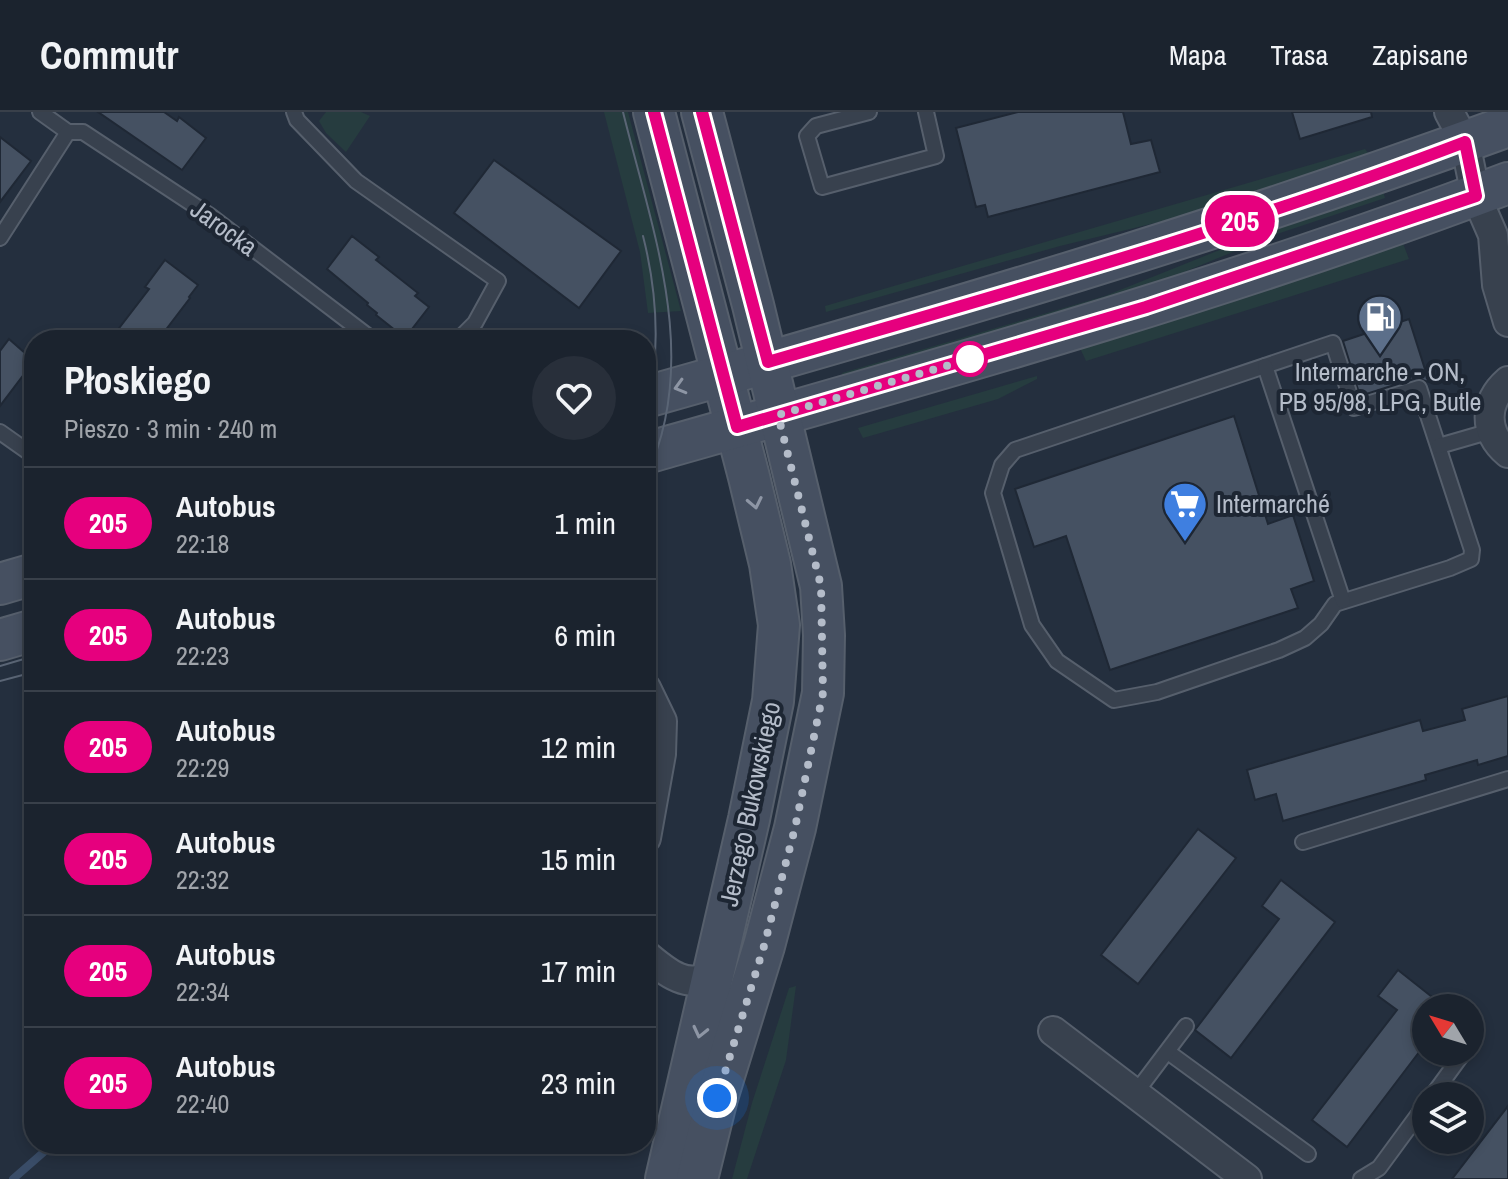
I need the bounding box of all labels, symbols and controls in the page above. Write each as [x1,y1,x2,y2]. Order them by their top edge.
text: Commutr [40,30,178,81]
text: Mapa [1169,36,1226,74]
text: Trasa [1270,36,1328,74]
text: Zapisane [1372,36,1468,74]
street label: Jarocka [184,191,265,264]
line badge: 205 [1194,195,1286,247]
text: 205 [1221,202,1259,240]
fuel station icon: Intermarche - ON, PB 95/98, LPG, Butle [1356,293,1404,356]
unlabelled marker [953,342,987,376]
place label: Intermarche - ON, PB 95/98, LPG, Butle [1279,354,1481,419]
text: Płoskiego [64,355,211,406]
button: heart [532,356,616,440]
one-way arrow [674,378,688,395]
text: Pieszo · 3 min · 240 m [64,411,277,446]
supermarket icon: Intermarché [1161,480,1209,543]
text: Autobus [176,486,276,526]
place label: Intermarché [1216,486,1330,521]
one-way arrow [746,495,763,509]
text: 1 min [554,503,616,543]
text: 205 [89,504,127,542]
text: 22:18 [176,526,229,561]
text: Autobus [176,598,276,638]
text: 6 min [554,615,616,655]
text: 205 [89,616,127,654]
text: 22:23 [176,638,229,673]
street label: Jerzego Bukowskiego [711,698,788,910]
text: Autobus [176,710,276,750]
text: 12 min [541,727,616,767]
text: 205 [89,728,127,766]
text: 22:29 [176,750,229,785]
text: Autobus [176,822,276,862]
text: 15 min [541,839,616,879]
text: 205 [89,840,127,878]
text: 22:32 [176,862,229,897]
text: Autobus [176,934,276,974]
text: 17 min [541,951,616,991]
text: 205 [89,952,127,990]
text: 22:34 [176,974,229,1009]
north arrow [1412,994,1484,1066]
map controls [1412,994,1484,1154]
one-way arrow [692,1024,709,1038]
text: Autobus [176,1046,276,1086]
text: 23 min [541,1063,616,1103]
text: 205 [89,1064,127,1102]
your location [697,1078,737,1118]
button: layers [1412,1082,1484,1154]
text: 22:40 [176,1086,229,1121]

